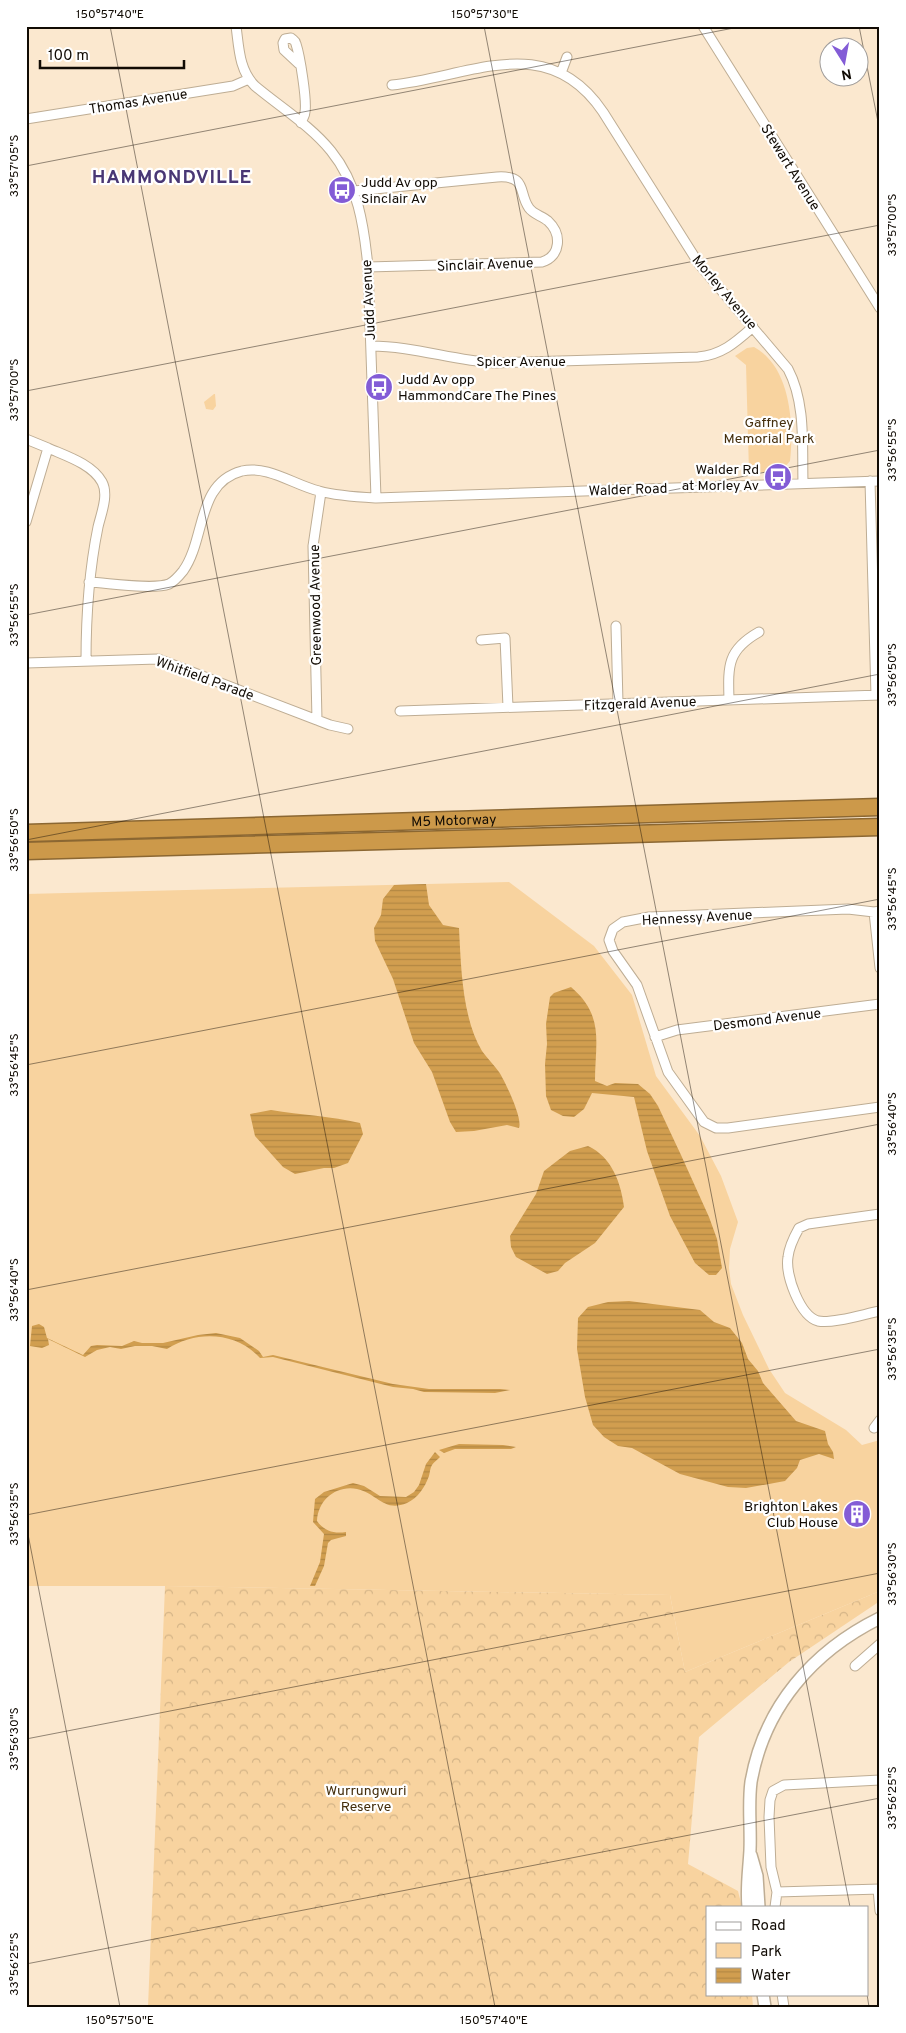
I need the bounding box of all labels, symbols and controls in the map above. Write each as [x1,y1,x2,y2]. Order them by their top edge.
text: 150°57'40"E [76,7,144,23]
text: 150°57'30"E [451,7,519,23]
scale bar [40,38,184,70]
north arrow [818,38,868,88]
text: 100 m [48,47,89,66]
text: N [840,64,853,83]
street label: Thomas Avenue [88,86,189,119]
street label: Stewart Avenue [756,121,823,214]
text: 33°57'05"S [7,135,23,197]
district label: HAMMONDVILLE [92,166,252,190]
bus stop icon: Judd Av opp Sinclair Av [327,175,357,205]
place label: Judd Av opp Sinclair Av [361,175,438,208]
text: 33°57'00"S [885,194,901,256]
street label: Morley Avenue [688,252,760,334]
street label: Sinclair Avenue [436,255,534,276]
street label: Judd Avenue [359,259,380,341]
street label: Spicer Avenue [476,354,566,371]
text: 33°57'00"S [7,359,23,421]
bus stop icon: Judd Av opp HammondCare The Pines [364,372,394,402]
place label: Judd Av opp HammondCare The Pines [398,372,556,405]
park label: Gaffney Memorial Park [724,415,814,448]
text: 33°56'55"S [885,418,901,482]
place label: Walder Rd at Morley Av [682,462,759,495]
bus stop icon: Walder Rd at Morley Av [763,462,793,492]
street label: Walder Road [588,481,668,500]
street label: Greenwood Avenue [307,544,326,666]
text: 33°56'55"S [7,583,23,647]
text: 33°56'50"S [885,643,901,707]
street label: Whitfield Parade [153,654,256,705]
street label: Fitzgerald Avenue [583,694,697,715]
text: 33°56'50"S [7,808,23,872]
street label: M5 Motorway [411,812,497,831]
text: 33°56'45"S [885,867,901,931]
street label: Hennessy Avenue [641,907,753,930]
street label: Desmond Avenue [712,1005,822,1036]
text: 33°56'45"S [7,1033,23,1097]
text: 33°56'40"S [885,1092,901,1156]
text: 33°56'40"S [7,1258,23,1322]
text: 33°56'35"S [885,1317,901,1381]
text: 33°56'35"S [7,1482,23,1546]
place label: Brighton Lakes Club House [744,1499,838,1532]
building icon: Brighton Lakes Club House [842,1499,872,1529]
text: 33°56'30"S [885,1542,901,1606]
text: 33°56'30"S [7,1707,23,1771]
text: 33°56'25"S [885,1766,901,1830]
park label: Wurrungwuri Reserve [325,1783,407,1816]
legend [706,1906,868,1996]
text: Road [751,1917,786,1936]
text: 33°56'25"S [7,1932,23,1996]
text: Park [751,1943,782,1962]
text: Water [751,1967,791,1986]
text: 150°57'50"E [86,2013,154,2029]
text: 150°57'40"E [460,2013,528,2029]

